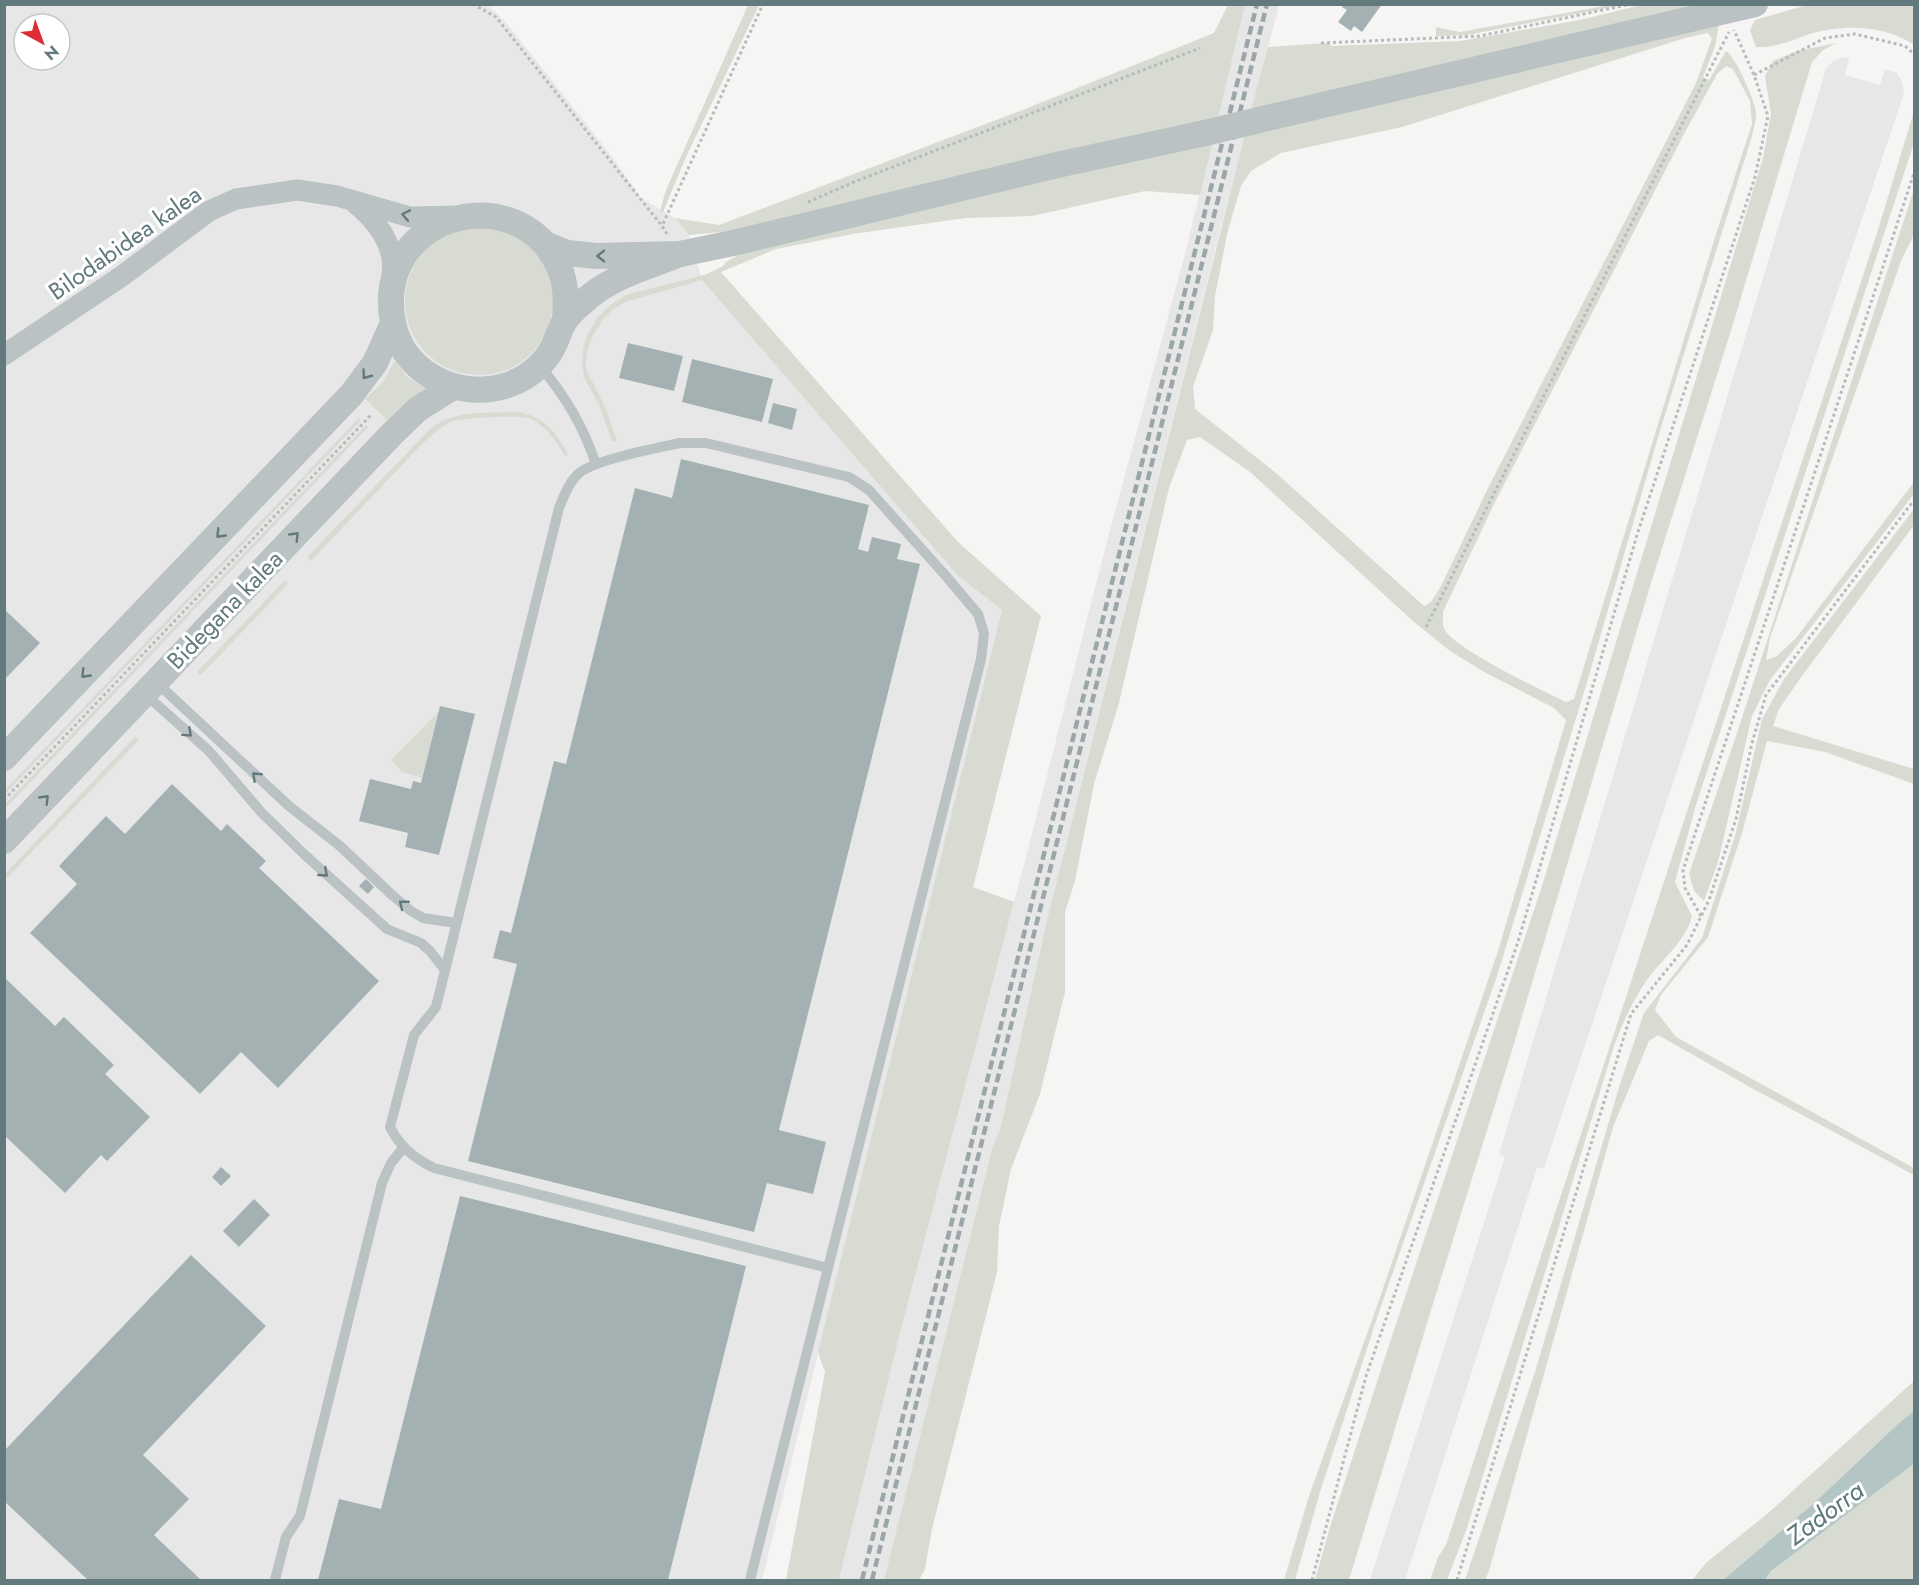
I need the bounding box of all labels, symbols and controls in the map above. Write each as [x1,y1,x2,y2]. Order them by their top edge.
north arrow [12,12,72,72]
text: N [39,40,64,66]
street label: Bilodabidea kalea [41,177,208,308]
one-way arrow [401,209,411,221]
one-way arrow [596,250,605,262]
one-way arrow [363,368,374,379]
one-way arrow [216,527,227,537]
one-way arrow [288,532,299,543]
street label: Bidegana kalea [159,542,291,677]
one-way arrow [81,668,92,678]
one-way arrow [182,726,192,737]
one-way arrow [253,772,264,783]
one-way arrow [38,795,49,805]
one-way arrow [317,866,328,877]
one-way arrow [398,900,409,911]
water label: Zadorra [1777,1471,1872,1555]

